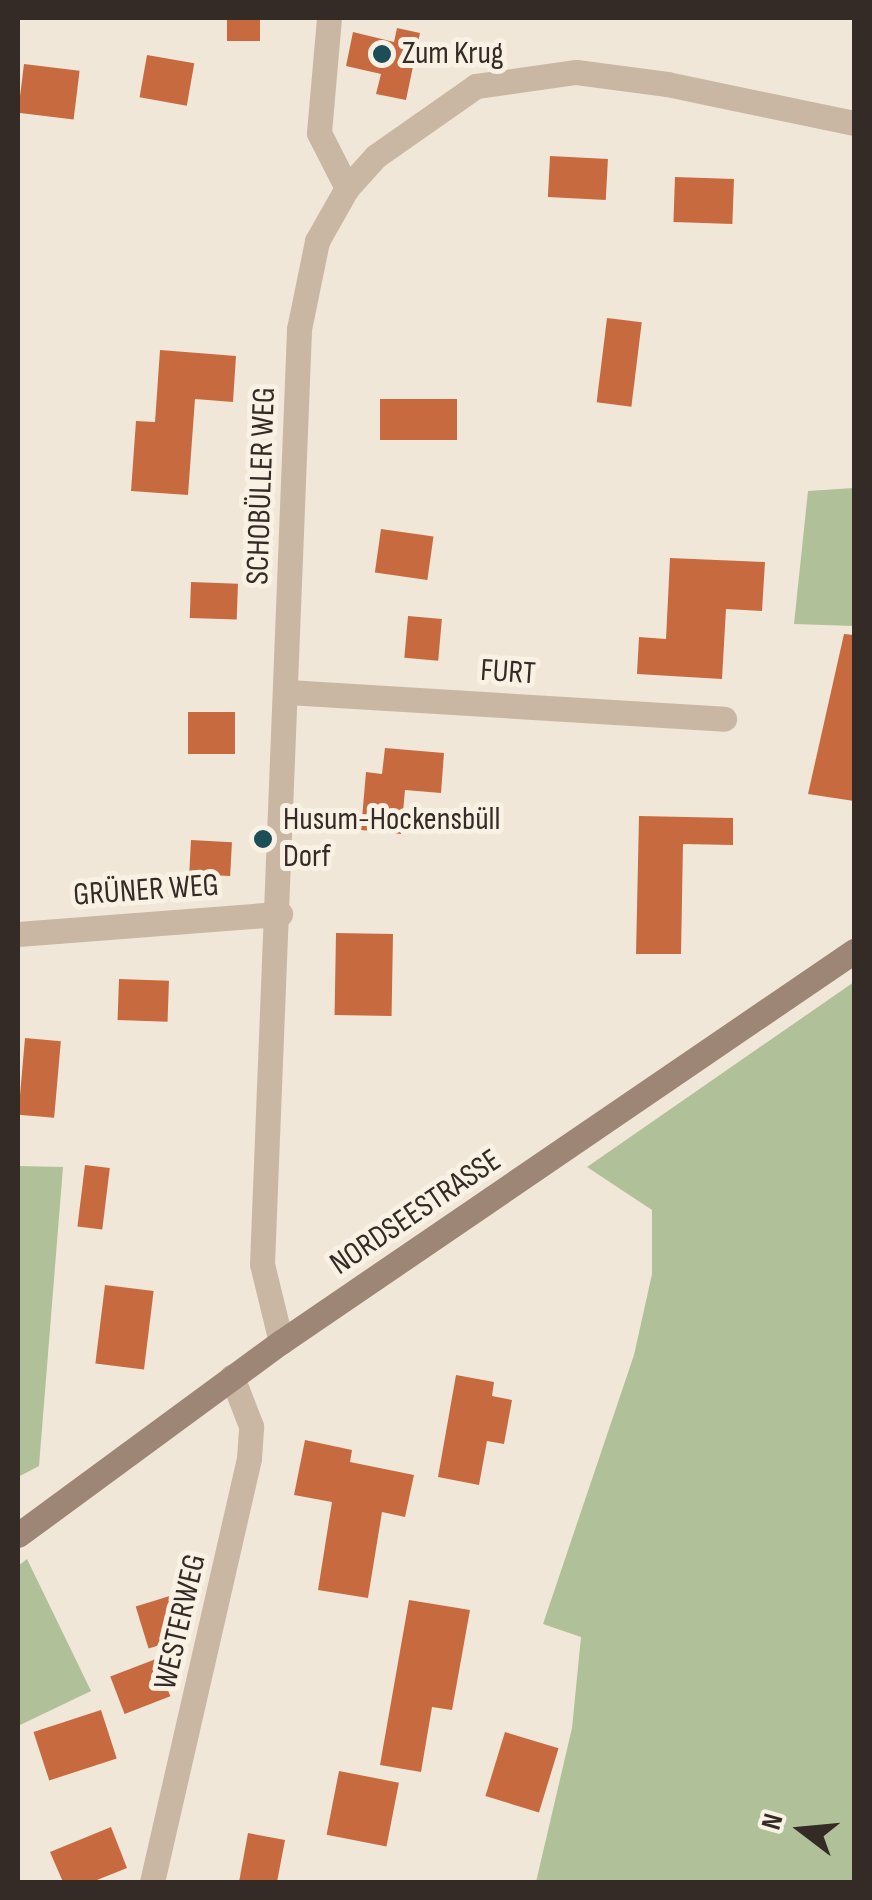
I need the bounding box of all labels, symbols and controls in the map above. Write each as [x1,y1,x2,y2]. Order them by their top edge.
place label: Zum Krug [402,35,504,73]
marker: Zum Krug [371,43,393,65]
street label: SCHOBÜLLER WEG [239,387,285,585]
street label: FURT [479,652,537,694]
place label: Husum-Hockensbüll Dorf [283,802,500,877]
marker: Husum-Hockensbüll Dorf [252,828,274,850]
street label: GRÜNER WEG [72,867,220,915]
street label: NORDSEESTRASSE [324,1142,508,1284]
street label: WESTERWEG [147,1551,215,1693]
north arrow [752,1780,852,1880]
text: N [755,1810,791,1833]

